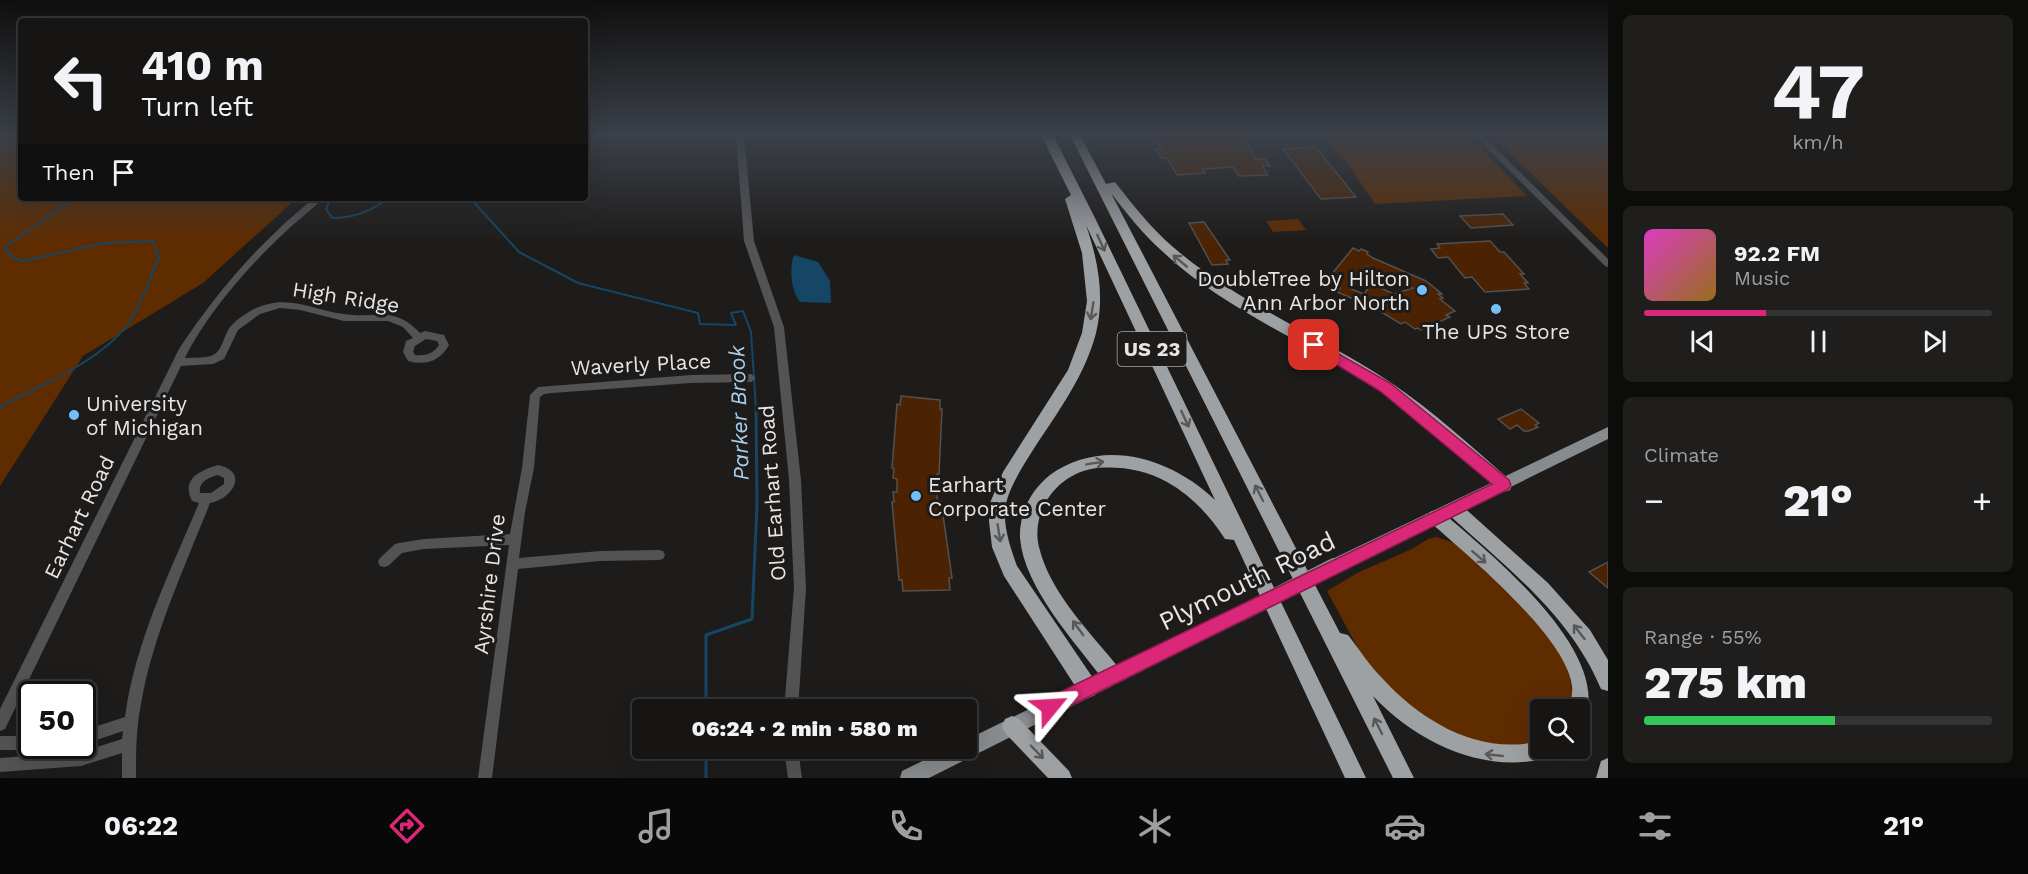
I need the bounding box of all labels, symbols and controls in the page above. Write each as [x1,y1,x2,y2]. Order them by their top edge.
text: 410 m [141,41,264,90]
icon: left [42,42,120,120]
text: 47 [1771,45,1865,137]
text: Turn left [141,91,253,123]
text: km/h [1792,130,1844,154]
icon: arrive [107,156,140,189]
text: Then [42,160,95,185]
one-way arrow [1096,234,1108,252]
text: 92.2 FM [1734,241,1820,266]
one-way arrow [1172,255,1188,268]
place label: DoubleTree by Hilton Ann Arbor North [1197,266,1410,315]
text: Music [1734,266,1790,290]
street label: High Ridge [291,276,401,318]
marker: DoubleTree by Hilton Ann Arbor North [1415,283,1429,297]
one-way arrow [1086,301,1097,321]
marker: The UPS Store [1489,302,1503,316]
pin [1288,319,1339,370]
place label: The UPS Store [1422,319,1570,344]
icon: previous [1686,325,1719,358]
icon: pause [1802,325,1835,358]
icon: next [1918,325,1951,358]
icon: arrive [1297,328,1330,361]
road number: US 23 [1118,332,1186,366]
water label: Parker Brook [724,344,754,481]
street label: Waverly Place [570,348,712,380]
place label: University of Michigan [86,391,203,440]
street label: Old Earhart Road [753,404,791,582]
marker: University of Michigan [67,408,81,422]
one-way arrow [1180,410,1192,428]
text: Climate [1644,443,1719,467]
street label: Earhart Road [38,451,120,583]
one-way arrow [1085,457,1104,468]
place label: Earhart Corporate Center [928,472,1106,521]
text: 21° [1783,474,1853,527]
text: − [1644,481,1664,520]
text: + [1972,481,1992,520]
one-way arrow [1253,484,1264,502]
marker: Earhart Corporate Center [909,489,923,503]
street label: Ayrshire Drive [468,512,510,656]
one-way arrow [993,522,1004,542]
street label: Plymouth Road [1154,525,1340,637]
one-way arrow [1472,550,1487,564]
one-way arrow [1071,621,1084,637]
one-way arrow [1572,624,1585,640]
text: Range · 55% [1644,625,1762,649]
text: 275 km [1644,656,1807,709]
position arrow [1018,675,1082,739]
speed limit sign: 50 [18,681,96,759]
map controls [1530,699,1590,759]
button: search [1530,699,1590,759]
text: 06:24 · 2 min · 580 m [692,716,918,741]
one-way arrow [1371,717,1383,735]
one-way arrow [1030,744,1044,759]
one-way arrow [1485,749,1505,760]
icon: directions [386,805,428,847]
icon: music [635,805,677,847]
icon: phone [885,805,927,847]
icon: climate [1134,805,1176,847]
icon: car [1384,805,1426,847]
icon: filters [1634,805,1676,847]
text: 06:22 [104,810,178,842]
text: 21° [1883,810,1924,842]

